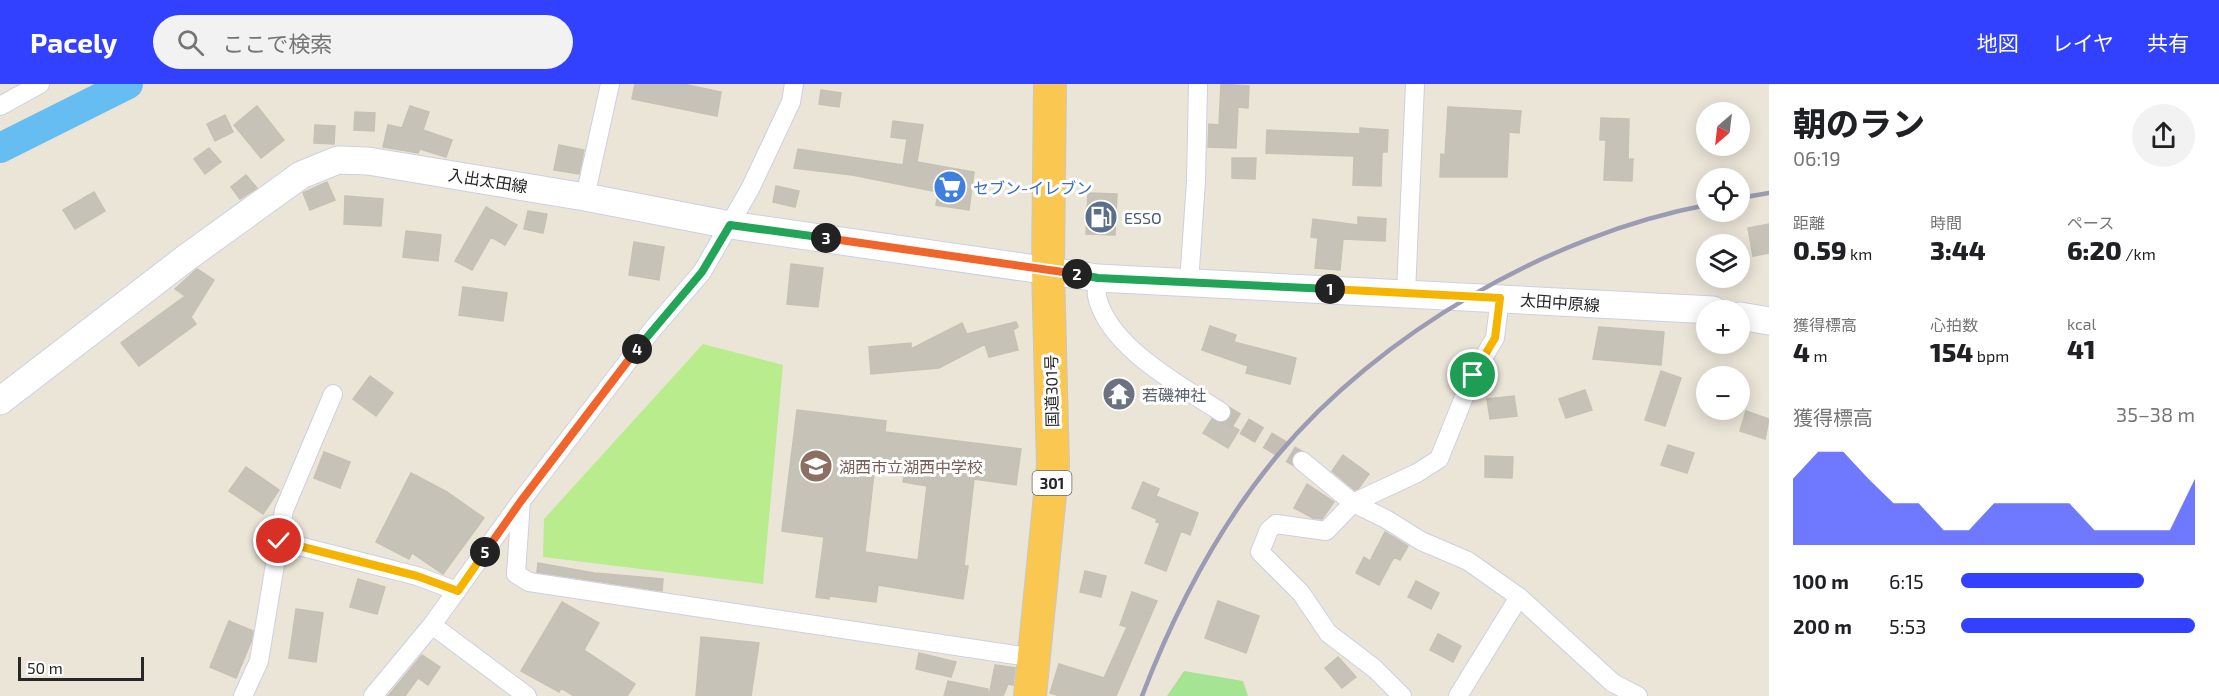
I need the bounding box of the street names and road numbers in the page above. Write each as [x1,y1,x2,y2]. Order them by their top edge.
street label: 入出太田線 [447,164,529,196]
street label: 太田中原線 [1519,290,1601,314]
street label: 国道301号 [1041,354,1061,428]
road number: 301 [1032,471,1072,495]

